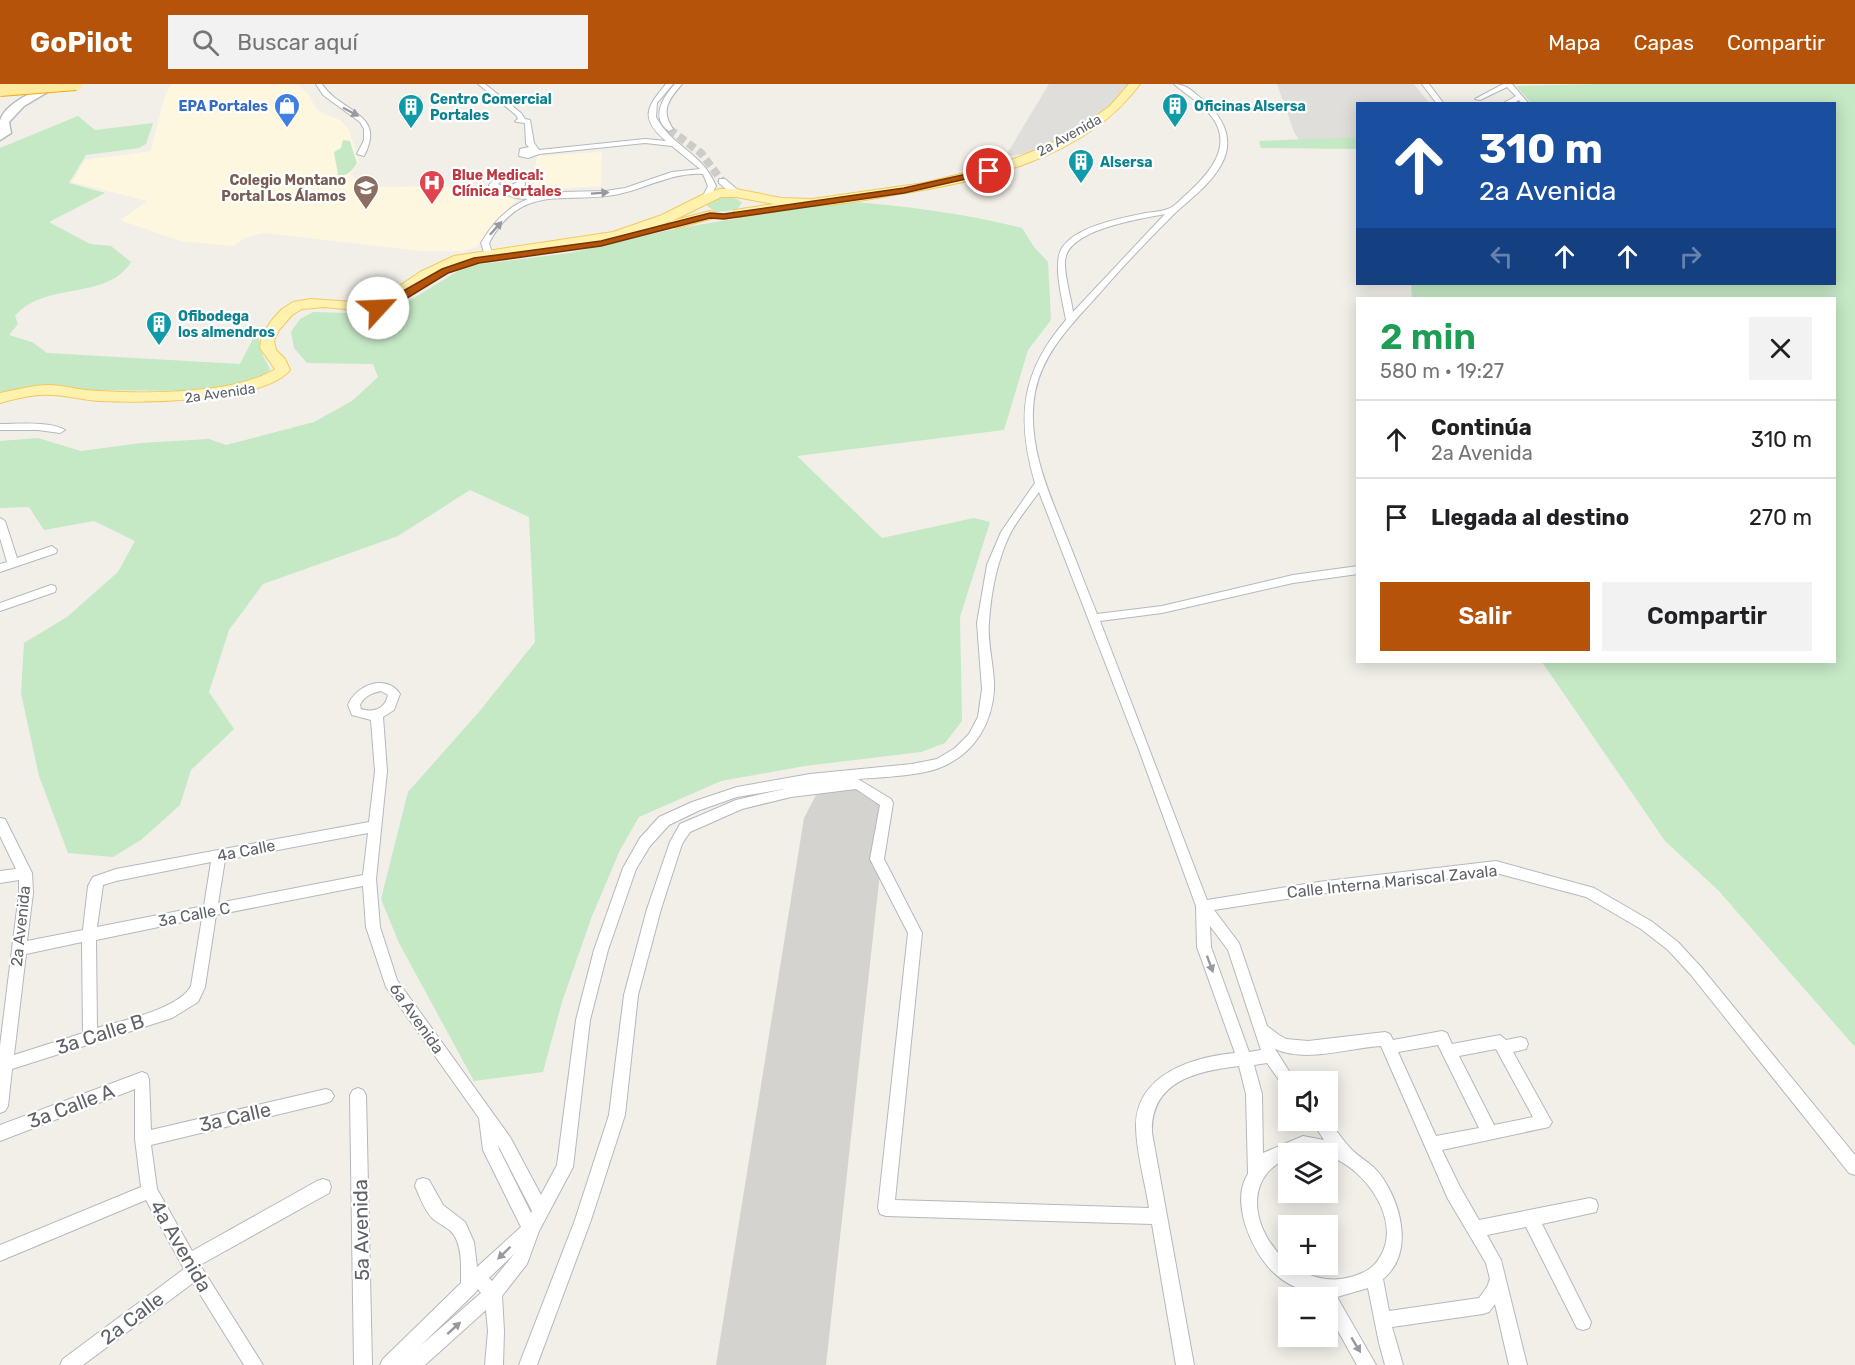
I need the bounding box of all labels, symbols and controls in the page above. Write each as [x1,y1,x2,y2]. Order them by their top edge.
search box [168,15,588,69]
text: GoPilot [30,26,132,59]
icon: search [189,26,222,59]
text: Buscar aquí [237,29,358,56]
text: Mapa [1548,30,1601,55]
text: Capas [1634,30,1694,55]
text: Compartir [1727,30,1825,55]
shop icon: EPA Portales [272,91,302,129]
place label: Centro Comercial Portales [430,91,552,124]
building icon: Oficinas Alsersa [1160,91,1190,129]
building icon: Centro Comercial Portales [396,92,426,130]
place label: EPA Portales [178,98,268,115]
place label: Oficinas Alsersa [1194,98,1306,115]
one-way arrow [343,107,360,117]
street label: 2a Avenida [1034,111,1105,160]
text: 310 m [1479,124,1603,174]
icon: ahead [1380,126,1458,204]
pin [963,145,1014,196]
building icon: Alsersa [1066,147,1096,185]
icon: arrive [972,154,1005,187]
place label: Alsersa [1100,154,1152,171]
place label: Blue Medical: Clínica Portales [452,167,562,200]
hospital icon: Blue Medical: Clínica Portales [417,168,447,206]
place label: Colegio Montano Portal Los Álamos [221,172,346,205]
school or university icon: Colegio Montano Portal Los Álamos [351,173,381,211]
text: 2a Avenida [1479,175,1616,207]
one-way arrow [591,188,610,198]
one-way arrow [489,221,502,236]
icon: left [1485,240,1518,273]
icon: ahead [1548,240,1581,273]
icon: ahead [1611,240,1644,273]
icon: right [1674,240,1707,273]
position arrow [346,276,410,340]
place label: Ofibodega los almendros [178,308,275,341]
building icon: Ofibodega los almendros [144,309,174,347]
text: 2 min [1380,315,1476,358]
button: close [1749,317,1812,380]
text: 580 m · 19:27 [1380,359,1504,383]
street label: 2a Avenida [184,380,257,407]
text: Continúa [1431,414,1532,441]
icon: ahead [1380,423,1413,456]
text: 310 m [1751,426,1812,453]
text: 2a Avenida [1431,441,1533,465]
icon: arrive [1380,501,1413,534]
text: Llegada al destino [1431,504,1629,531]
text: 270 m [1749,504,1812,531]
button: Salir [1380,582,1590,651]
button: Compartir [1602,582,1812,651]
street label: 4a Calle [215,836,277,865]
street label: Calle Interna Mariscal Zavala [1286,861,1498,902]
street label: 2a Avenida [7,885,34,968]
street label: 3a Calle C [156,898,232,931]
one-way arrow [1206,955,1216,973]
street label: 6a Avenida [385,979,448,1057]
street label: 3a Calle B [53,1008,147,1060]
map controls [1278,1071,1338,1347]
button: sound [1278,1071,1338,1131]
street label: 3a Calle A [24,1078,118,1134]
street label: 3a Calle [197,1097,273,1137]
button: layers [1278,1143,1338,1203]
street label: 5a Avenida [348,1179,374,1281]
street label: 4a Avenida [145,1196,217,1296]
button: + [1278,1215,1338,1275]
one-way arrow [497,1245,511,1259]
street label: 2a Calle [96,1286,168,1350]
button: − [1278,1287,1338,1347]
one-way arrow [446,1322,461,1335]
one-way arrow [1351,1337,1362,1353]

